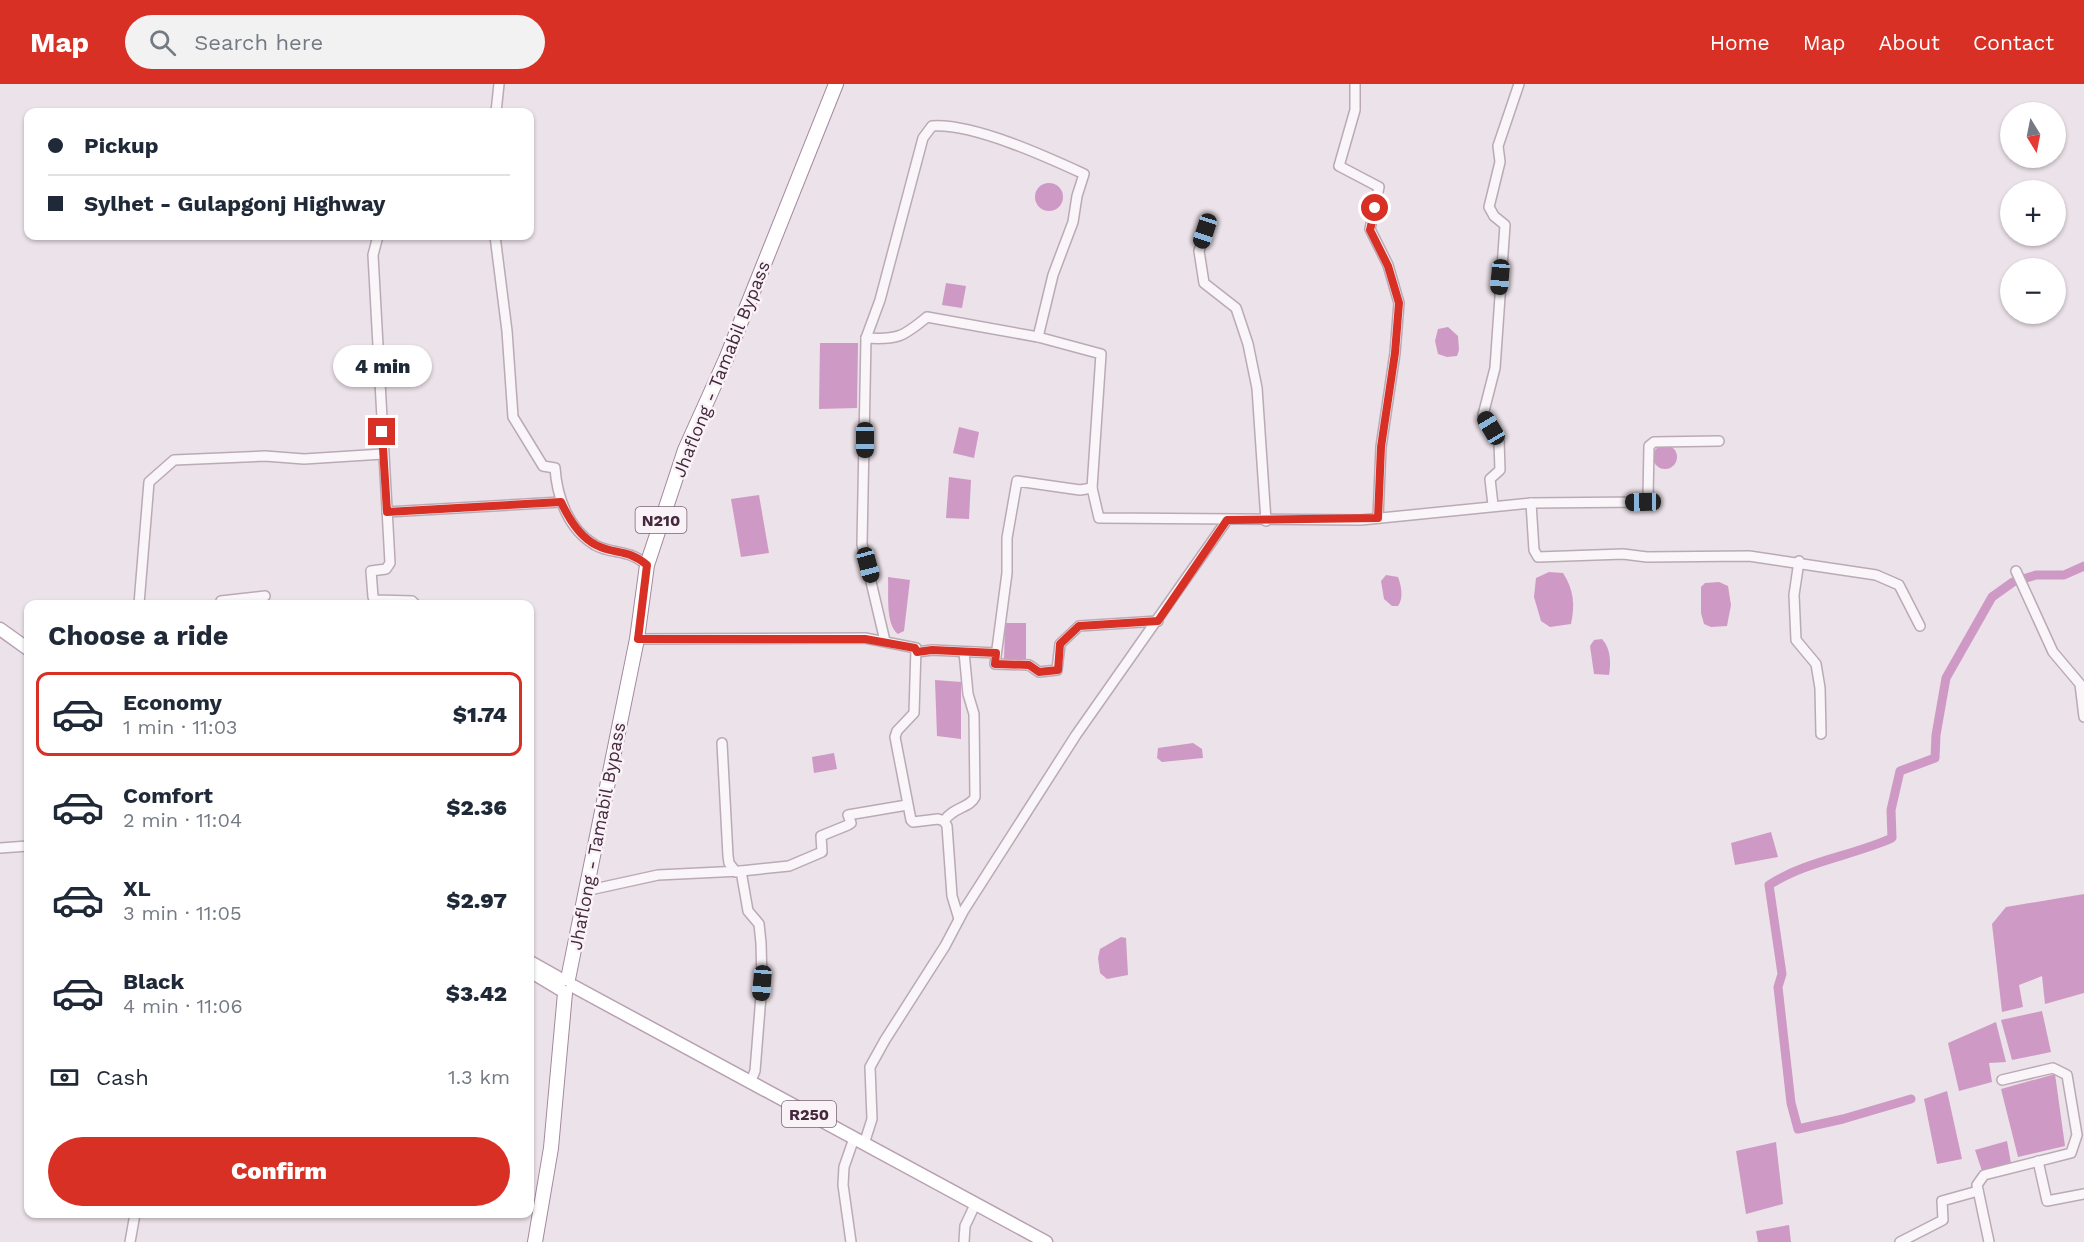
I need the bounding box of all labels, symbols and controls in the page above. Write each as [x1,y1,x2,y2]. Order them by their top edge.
search box [125,15,545,69]
text: Map [30,26,89,59]
icon: search [146,26,179,59]
text: Search here [194,30,323,55]
text: Home [1710,30,1770,55]
text: Map [1803,30,1846,55]
text: About [1879,30,1940,55]
text: Contact [1973,30,2054,55]
north arrow [2000,102,2066,168]
map controls [2000,102,2066,324]
text: Pickup [84,133,159,158]
button: + [2000,180,2066,246]
text: Sylhet - Gulapgonj Highway [84,191,385,216]
route start [1361,194,1388,221]
car [1191,211,1219,251]
street label: Jhaflong - Tamabil Bypass [668,258,774,480]
car [1489,258,1511,296]
button: − [2000,258,2066,324]
callout: 4 min [332,345,431,387]
text: 4 min [355,354,410,378]
car [1474,408,1508,448]
route end [368,418,395,445]
car [856,422,874,458]
car [1625,493,1661,511]
road number: N210 [636,507,686,533]
car [855,545,881,585]
text: Choose a ride [48,620,228,652]
icon: car [51,687,105,741]
text: Economy [123,690,222,715]
text: $1.74 [453,702,507,727]
text: 1 min · 11:03 [123,715,237,739]
street label: Jhaflong - Tamabil Bypass [565,720,629,952]
icon: car [51,780,105,834]
text: Comfort [123,783,213,808]
text: $2.36 [446,795,507,820]
text: 2 min · 11:04 [123,808,242,832]
icon: car [51,873,105,927]
text: XL [123,876,151,901]
text: $2.97 [446,888,507,913]
text: 3 min · 11:05 [123,901,242,925]
car [751,964,773,1002]
icon: car [51,966,105,1020]
text: Black [123,969,184,994]
text: $3.42 [446,981,507,1006]
text: 4 min · 11:06 [123,994,243,1018]
icon: cash [48,1061,81,1094]
text: Cash [96,1065,149,1090]
text: 1.3 km [448,1065,510,1089]
road number: R250 [782,1101,836,1127]
button: Confirm [48,1137,510,1206]

